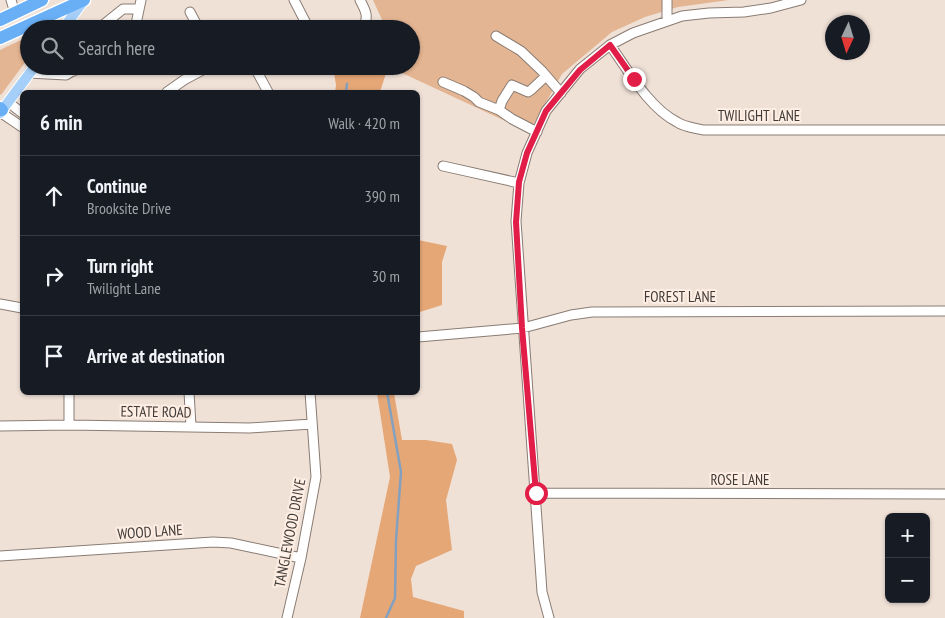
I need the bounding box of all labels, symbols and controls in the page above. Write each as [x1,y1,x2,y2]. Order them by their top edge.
north arrow [825,15,870,60]
search box [20,20,420,75]
icon: search [38,34,66,62]
text: Search here [78,36,155,60]
route end [623,68,646,91]
street label: TWILIGHT LANE [718,106,800,125]
text: 6 min [40,109,82,136]
text: Walk · 420 m [328,113,400,133]
text: Continue [87,174,147,198]
icon: ahead [40,182,68,210]
text: 390 m [365,186,400,206]
text: Brooksite Drive [87,198,171,218]
text: Turn right [87,254,153,278]
icon: right [40,262,68,290]
text: 30 m [372,266,400,286]
text: Twilight Lane [87,278,161,298]
street label: FOREST LANE [644,287,716,306]
icon: arrive [40,342,68,370]
text: Arrive at destination [87,344,225,368]
street label: ESTATE ROAD [120,401,192,422]
street label: ROSE LANE [711,470,769,489]
street label: TANGLEWOOD DRIVE [270,477,309,589]
route start [525,482,548,505]
map controls [885,513,930,603]
button: + [885,513,930,558]
street label: WOOD LANE [117,520,183,543]
button: − [885,558,930,603]

